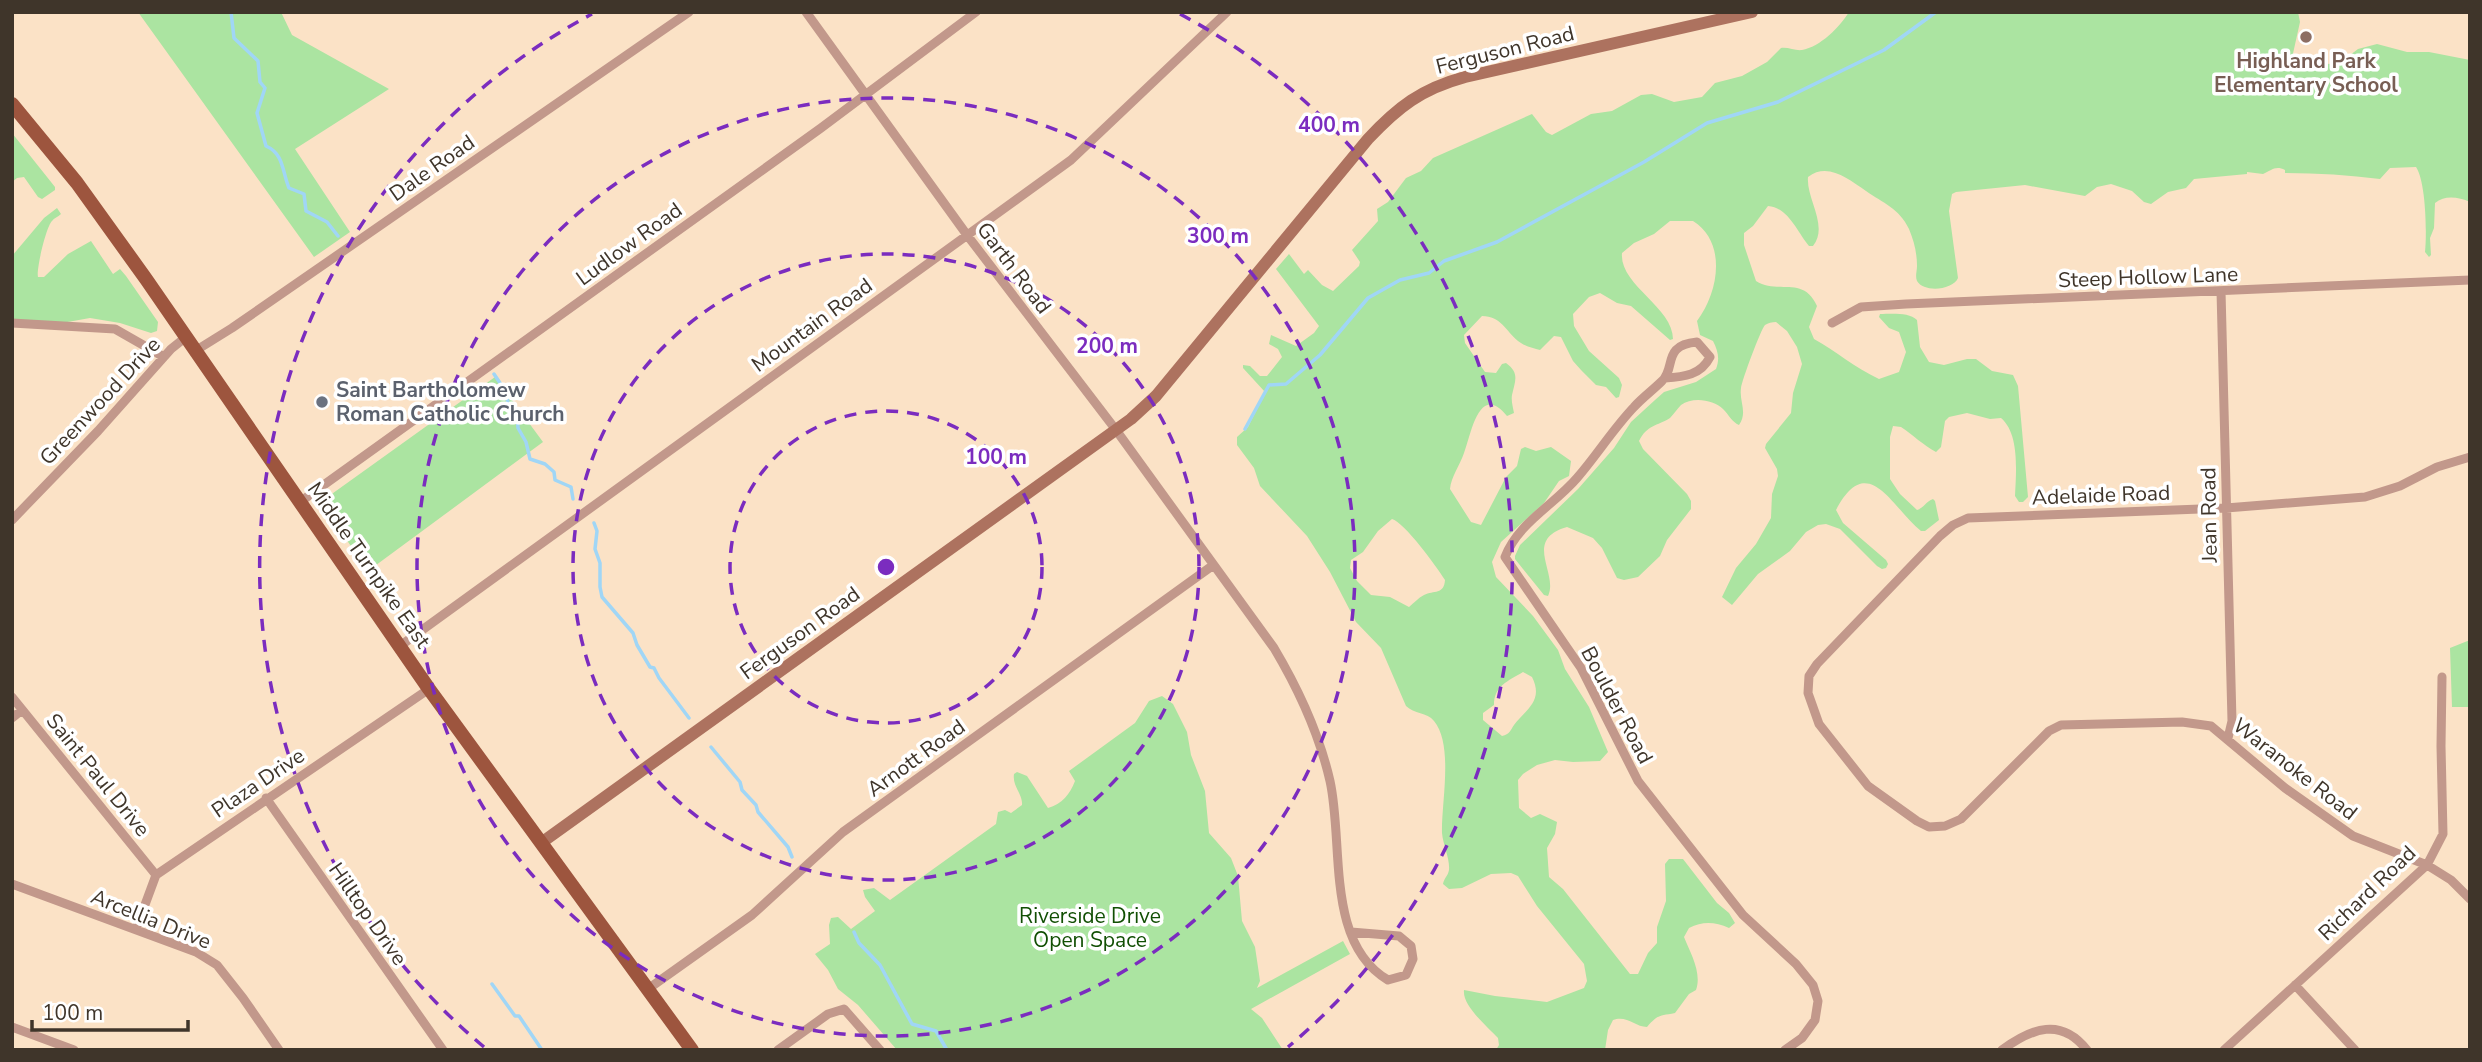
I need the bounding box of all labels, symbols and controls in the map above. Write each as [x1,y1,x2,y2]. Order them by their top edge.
street label: Ferguson Road [1433,19,1577,81]
marker: Highland Park Elementary School [2298,29,2314,45]
place label: Highland Park Elementary School [2214,47,2398,99]
text: 400 m [1298,111,1360,139]
street label: Dale Road [384,128,480,208]
street label: Ludlow Road [570,196,688,292]
street label: Garth Road [970,216,1058,320]
text: 300 m [1187,222,1249,250]
street label: Steep Hollow Lane [2057,260,2239,294]
street label: Mountain Road [746,272,878,378]
street label: Greenwood Drive [33,331,167,471]
text: 200 m [1076,332,1138,360]
place label: Saint Bartholomew Roman Catholic Church [336,376,565,428]
marker: Saint Bartholomew Roman Catholic Church [314,394,330,410]
text: 100 m [965,443,1027,471]
street label: Jean Road [2194,467,2224,564]
street label: Middle Turnpike East [301,476,437,654]
street label: Adelaide Road [2031,479,2171,511]
centre of rings [874,555,898,579]
street label: Ferguson Road [734,580,866,686]
street label: Boulder Road [1574,641,1660,769]
street label: Saint Paul Drive [40,708,156,842]
street label: Waranoke Road [2227,712,2363,826]
street label: Arnott Road [861,713,971,803]
street label: Plaza Drive [206,742,310,824]
street label: Richard Road [2312,839,2422,947]
street label: Hilltop Drive [322,857,414,971]
street label: Arcellia Drive [87,882,215,956]
park label: Riverside Drive Open Space [1019,902,1161,954]
scale bar [32,988,187,1032]
text: 100 m [42,999,103,1027]

